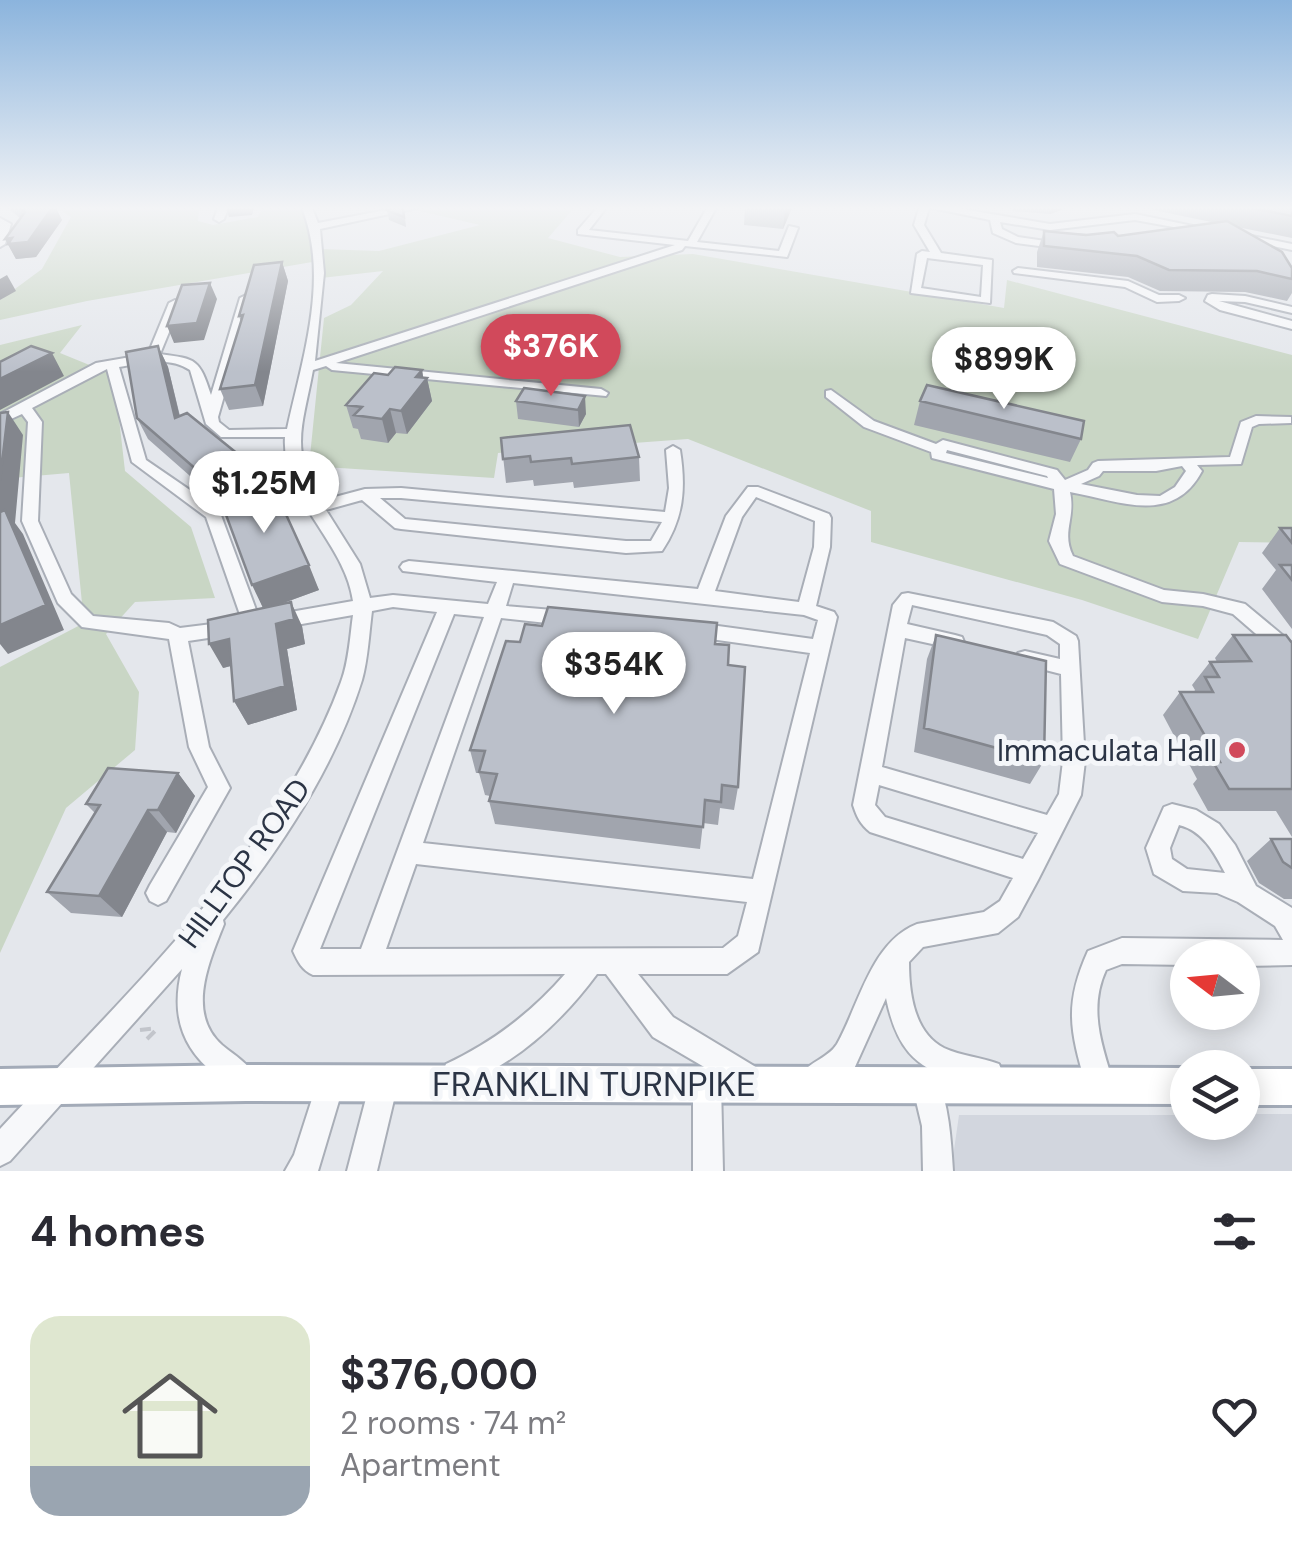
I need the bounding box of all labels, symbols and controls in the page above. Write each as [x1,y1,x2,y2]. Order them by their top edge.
pin: $376K [481,314,621,399]
text: $376K [503,325,599,367]
pin: $899K [934,327,1074,412]
text: $899K [954,338,1054,380]
pin: $1.25M [183,451,345,536]
text: $1.25M [211,462,317,504]
pin: $354K [544,632,684,717]
text: $354K [564,643,664,685]
place label: Immaculata Hall [997,731,1217,770]
marker: Immaculata Hall [1226,739,1248,761]
street label: HILLTOP ROAD [169,771,319,955]
north arrow [1170,940,1260,1030]
map controls [1170,940,1260,1140]
button: layers [1170,1050,1260,1140]
street label: FRANKLIN TURNPIKE [432,1061,756,1107]
text: 4 homes [30,1204,206,1259]
icon: filters [1207,1204,1262,1259]
text: $376,000 [340,1347,538,1402]
icon: home [110,1356,230,1476]
icon: heart [1207,1389,1262,1444]
text: 2 rooms · 74 m² [340,1402,566,1444]
text: Apartment [340,1444,501,1486]

